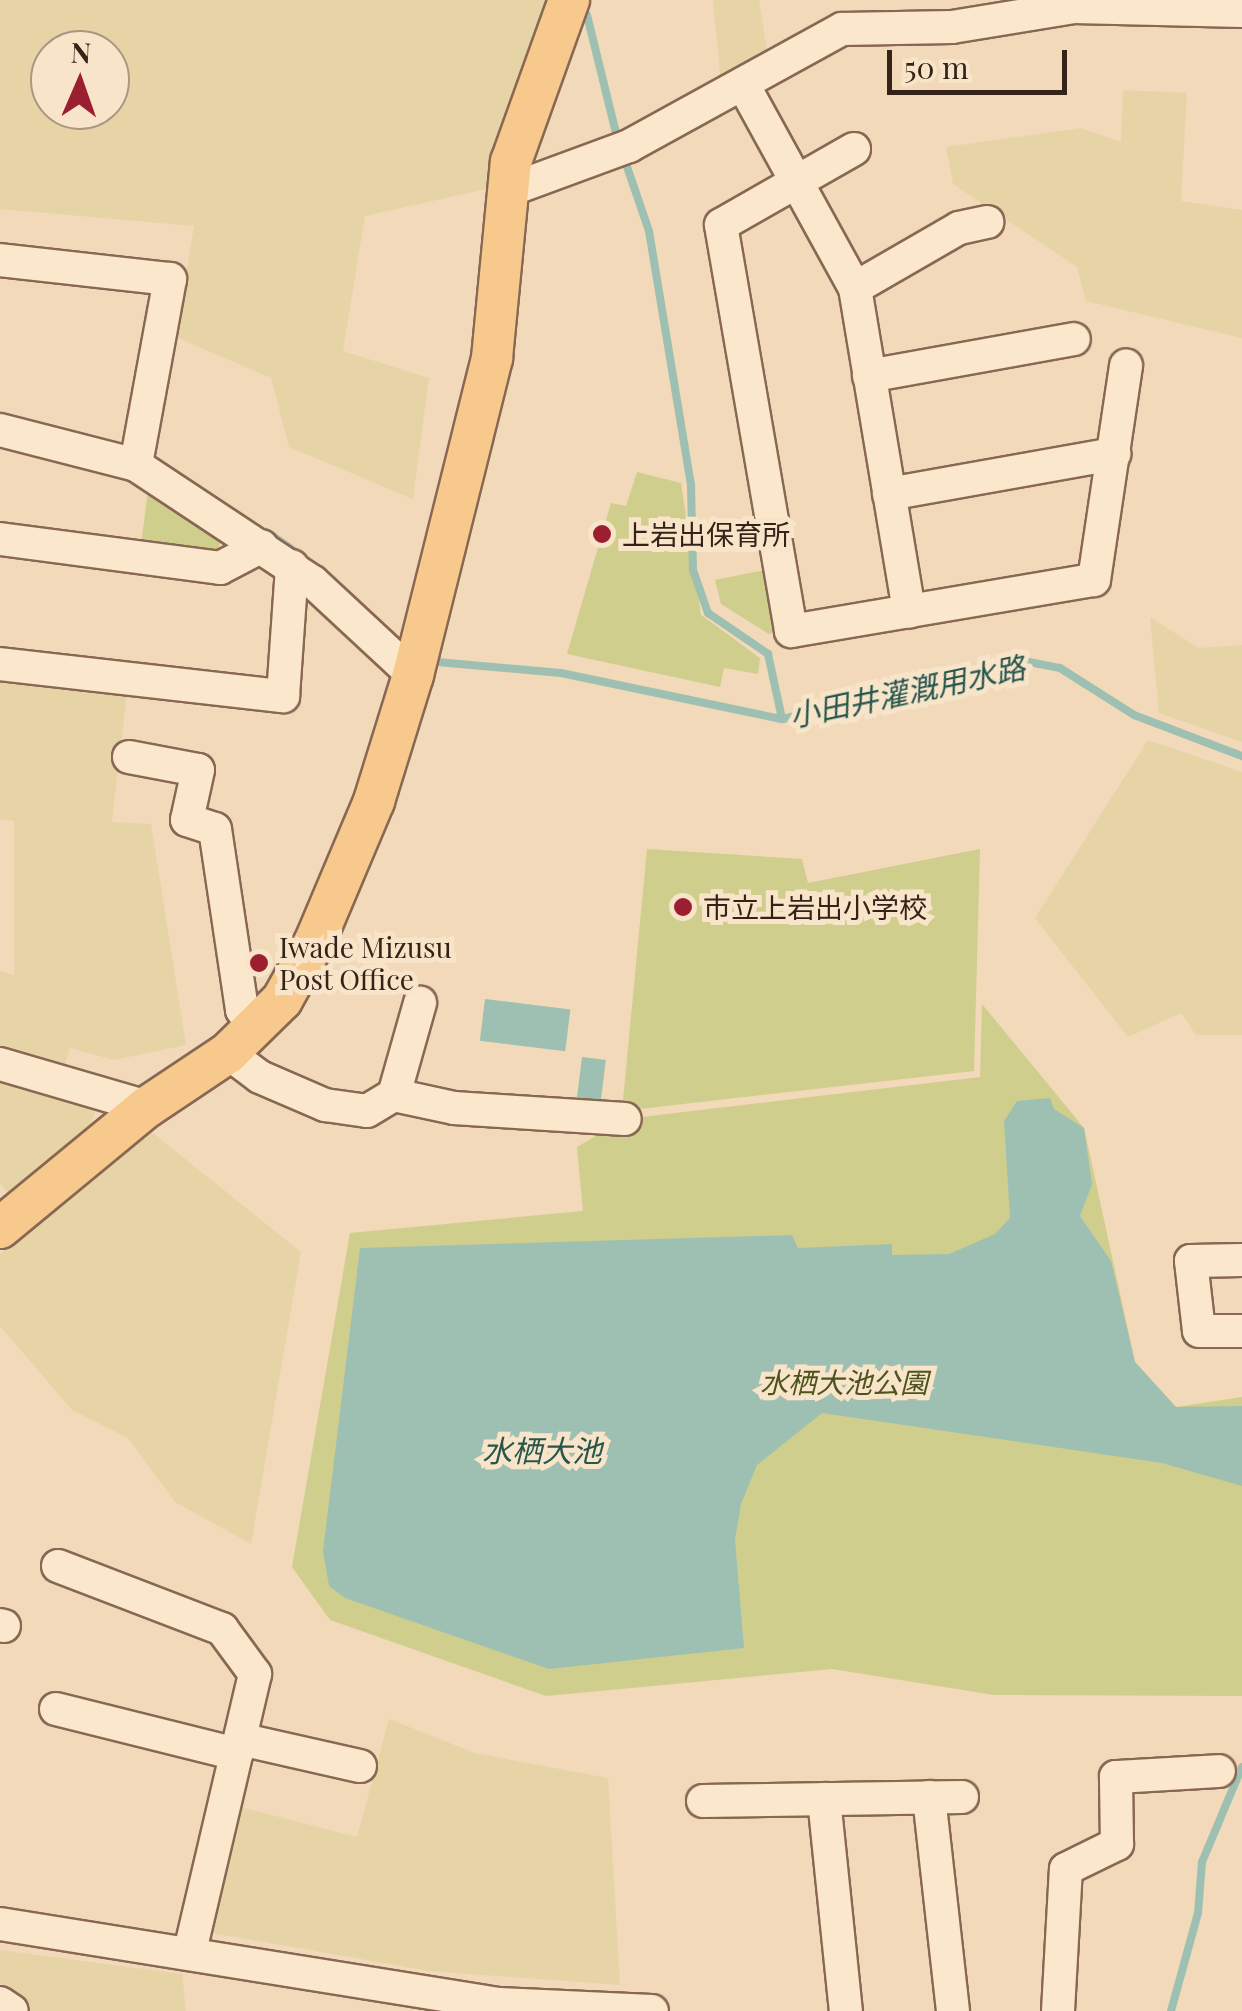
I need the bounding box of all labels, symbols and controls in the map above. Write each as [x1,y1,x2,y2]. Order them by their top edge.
north arrow [30,30,130,130]
scale bar [892,30,1072,92]
text: N [70,33,92,70]
text: 50 m [904,47,969,87]
place label: 上岩出保育所 [622,517,790,551]
marker: 上岩出保育所 [591,523,613,545]
water label: 小田井灌漑用水路 [786,648,1028,734]
place label: 市立上岩出小学校 [703,890,927,924]
marker: 市立上岩出小学校 [672,896,694,918]
place label: Iwade Mizusu Post Office [279,930,452,996]
marker: Iwade Mizusu Post Office [248,952,270,974]
park label: 水栖大池公園 [760,1365,928,1399]
water label: 水栖大池 [482,1432,602,1468]

